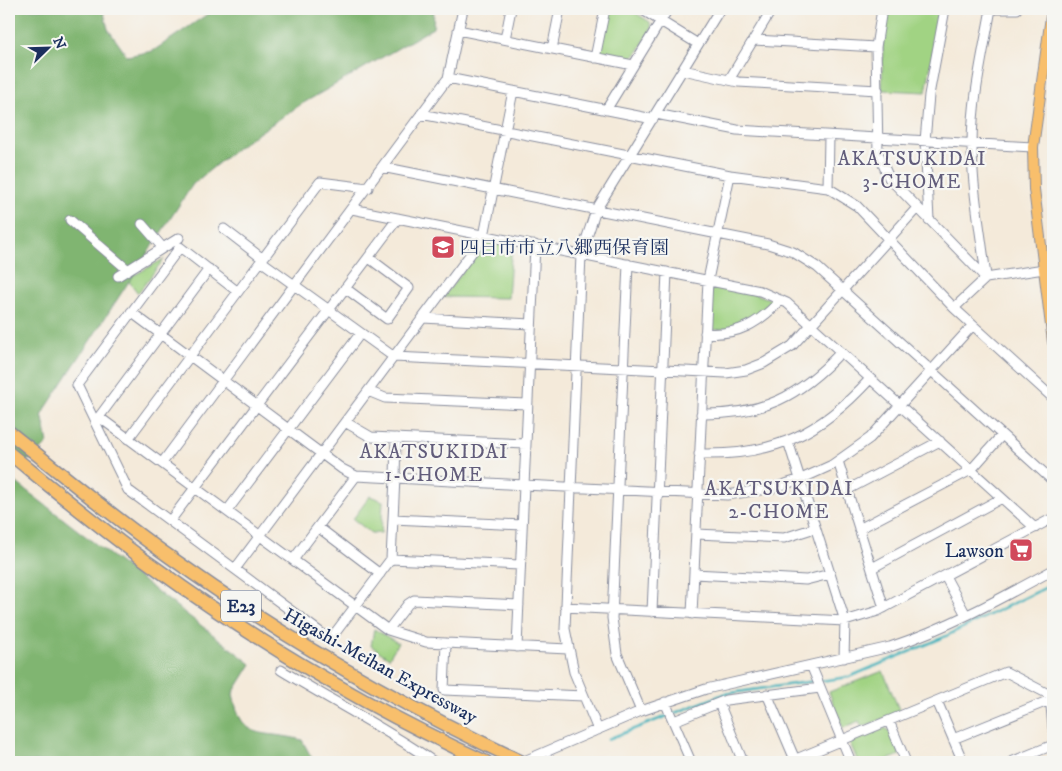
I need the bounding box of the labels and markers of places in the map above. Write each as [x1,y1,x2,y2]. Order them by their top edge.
school or university icon: 四日市市立八郷西保育園 [430,234,456,260]
place label: 四日市市立八郷西保育園 [460,237,669,260]
supermarket icon: Lawson [1008,537,1034,563]
place label: Lawson [945,540,1004,563]

